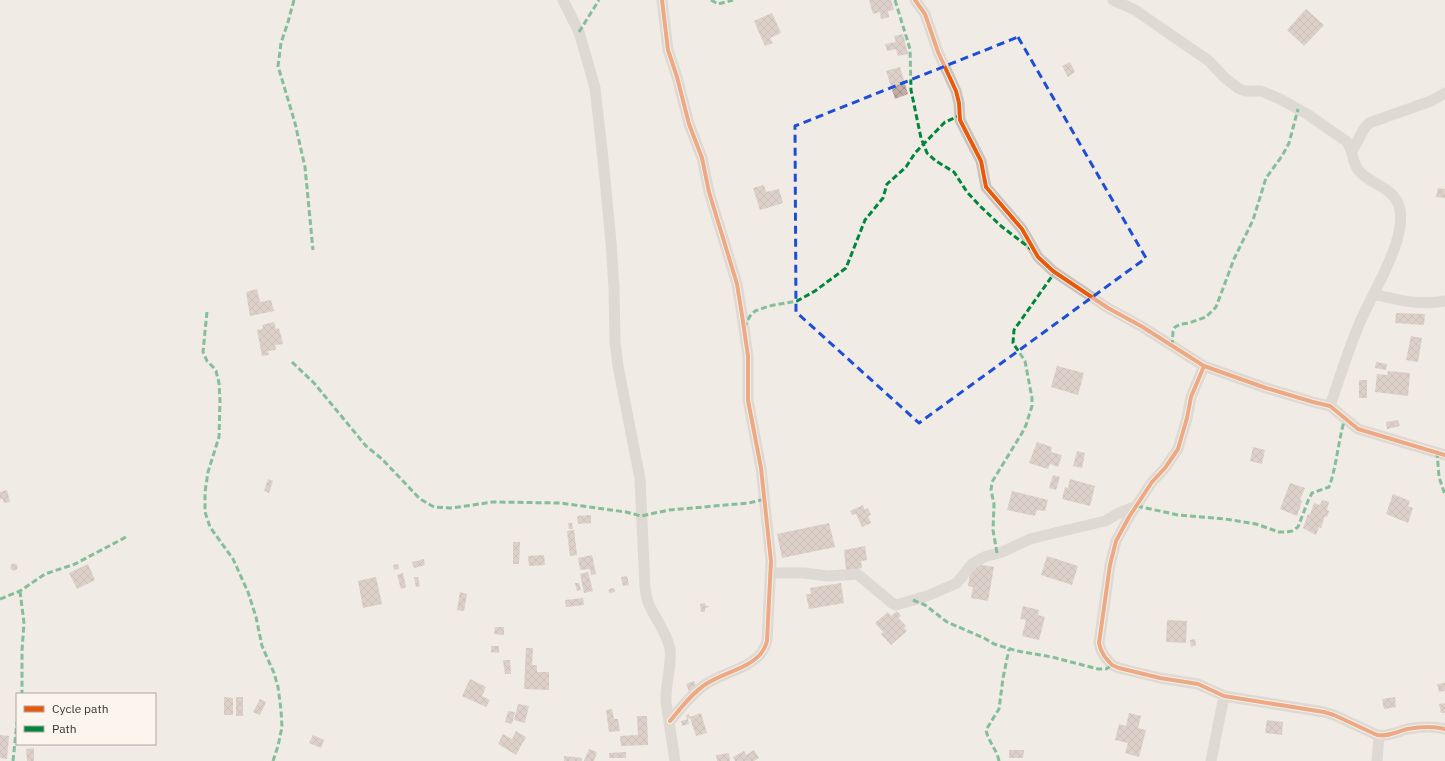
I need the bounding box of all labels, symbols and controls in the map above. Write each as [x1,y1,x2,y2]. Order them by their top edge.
legend [16,693,156,745]
text: Cycle path [52,701,109,716]
text: Path [52,721,77,736]

